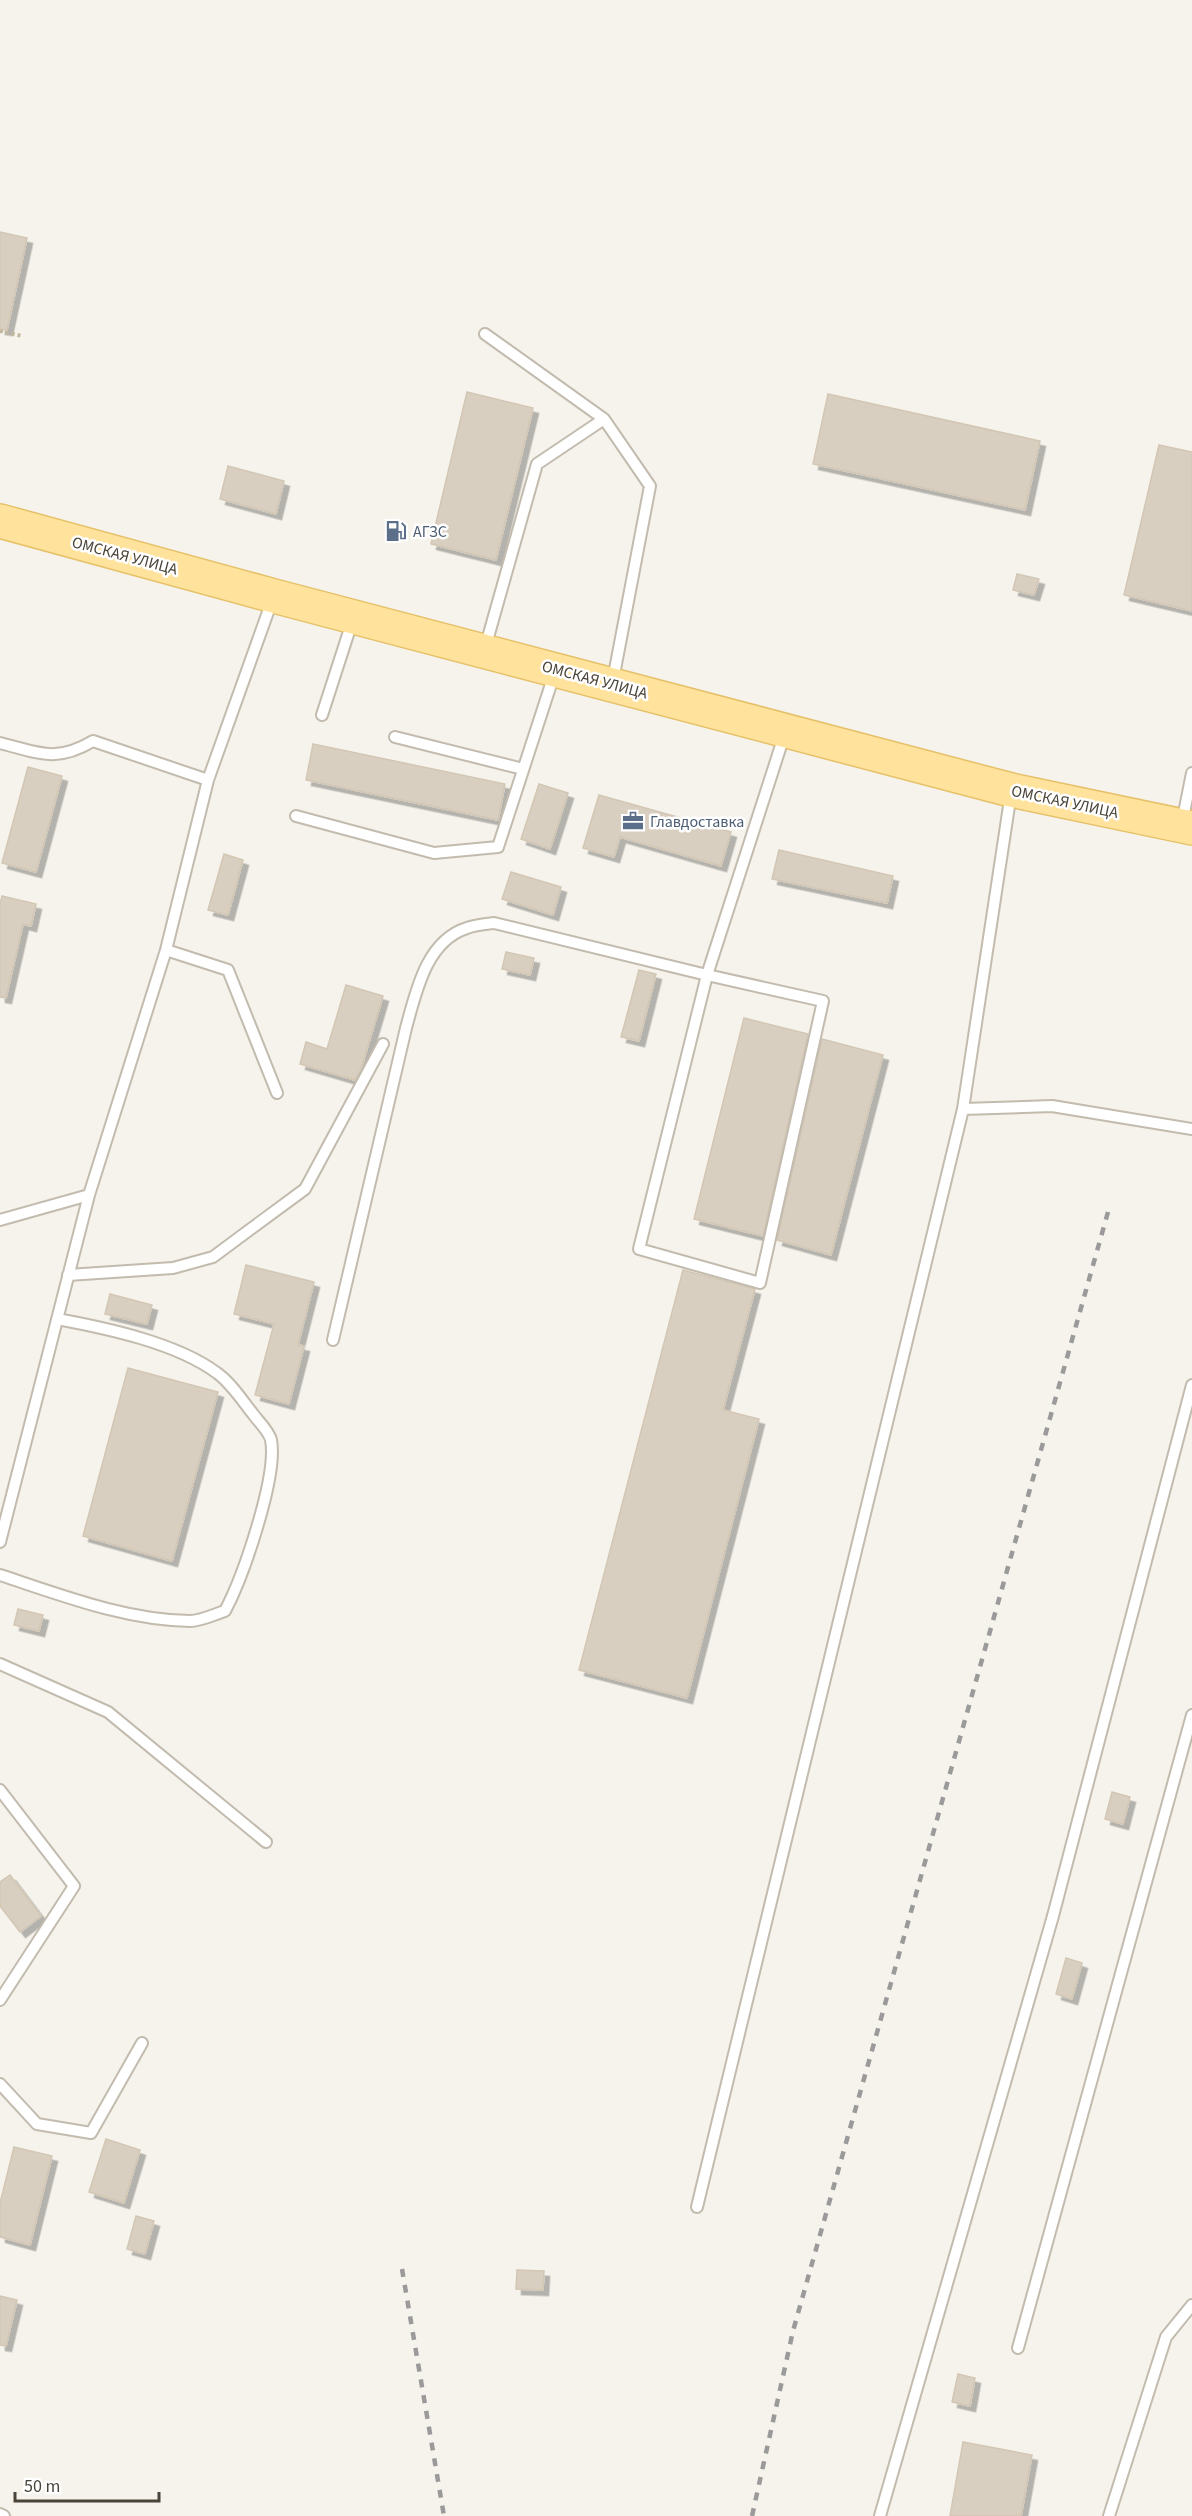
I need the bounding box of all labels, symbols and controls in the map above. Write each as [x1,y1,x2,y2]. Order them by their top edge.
fuel station icon: АГЗС [384,519,408,543]
place label: АГЗС [413,521,447,543]
street label: ОМСКАЯ УЛИЦА [69,531,180,581]
street label: ОМСКАЯ УЛИЦА [539,655,650,705]
street label: ОМСКАЯ УЛИЦА [1009,780,1121,824]
office icon: Главдоставка [621,809,645,833]
place label: Главдоставка [650,811,744,833]
scale bar [15,2465,159,2503]
text: 50 m [24,2474,60,2499]

